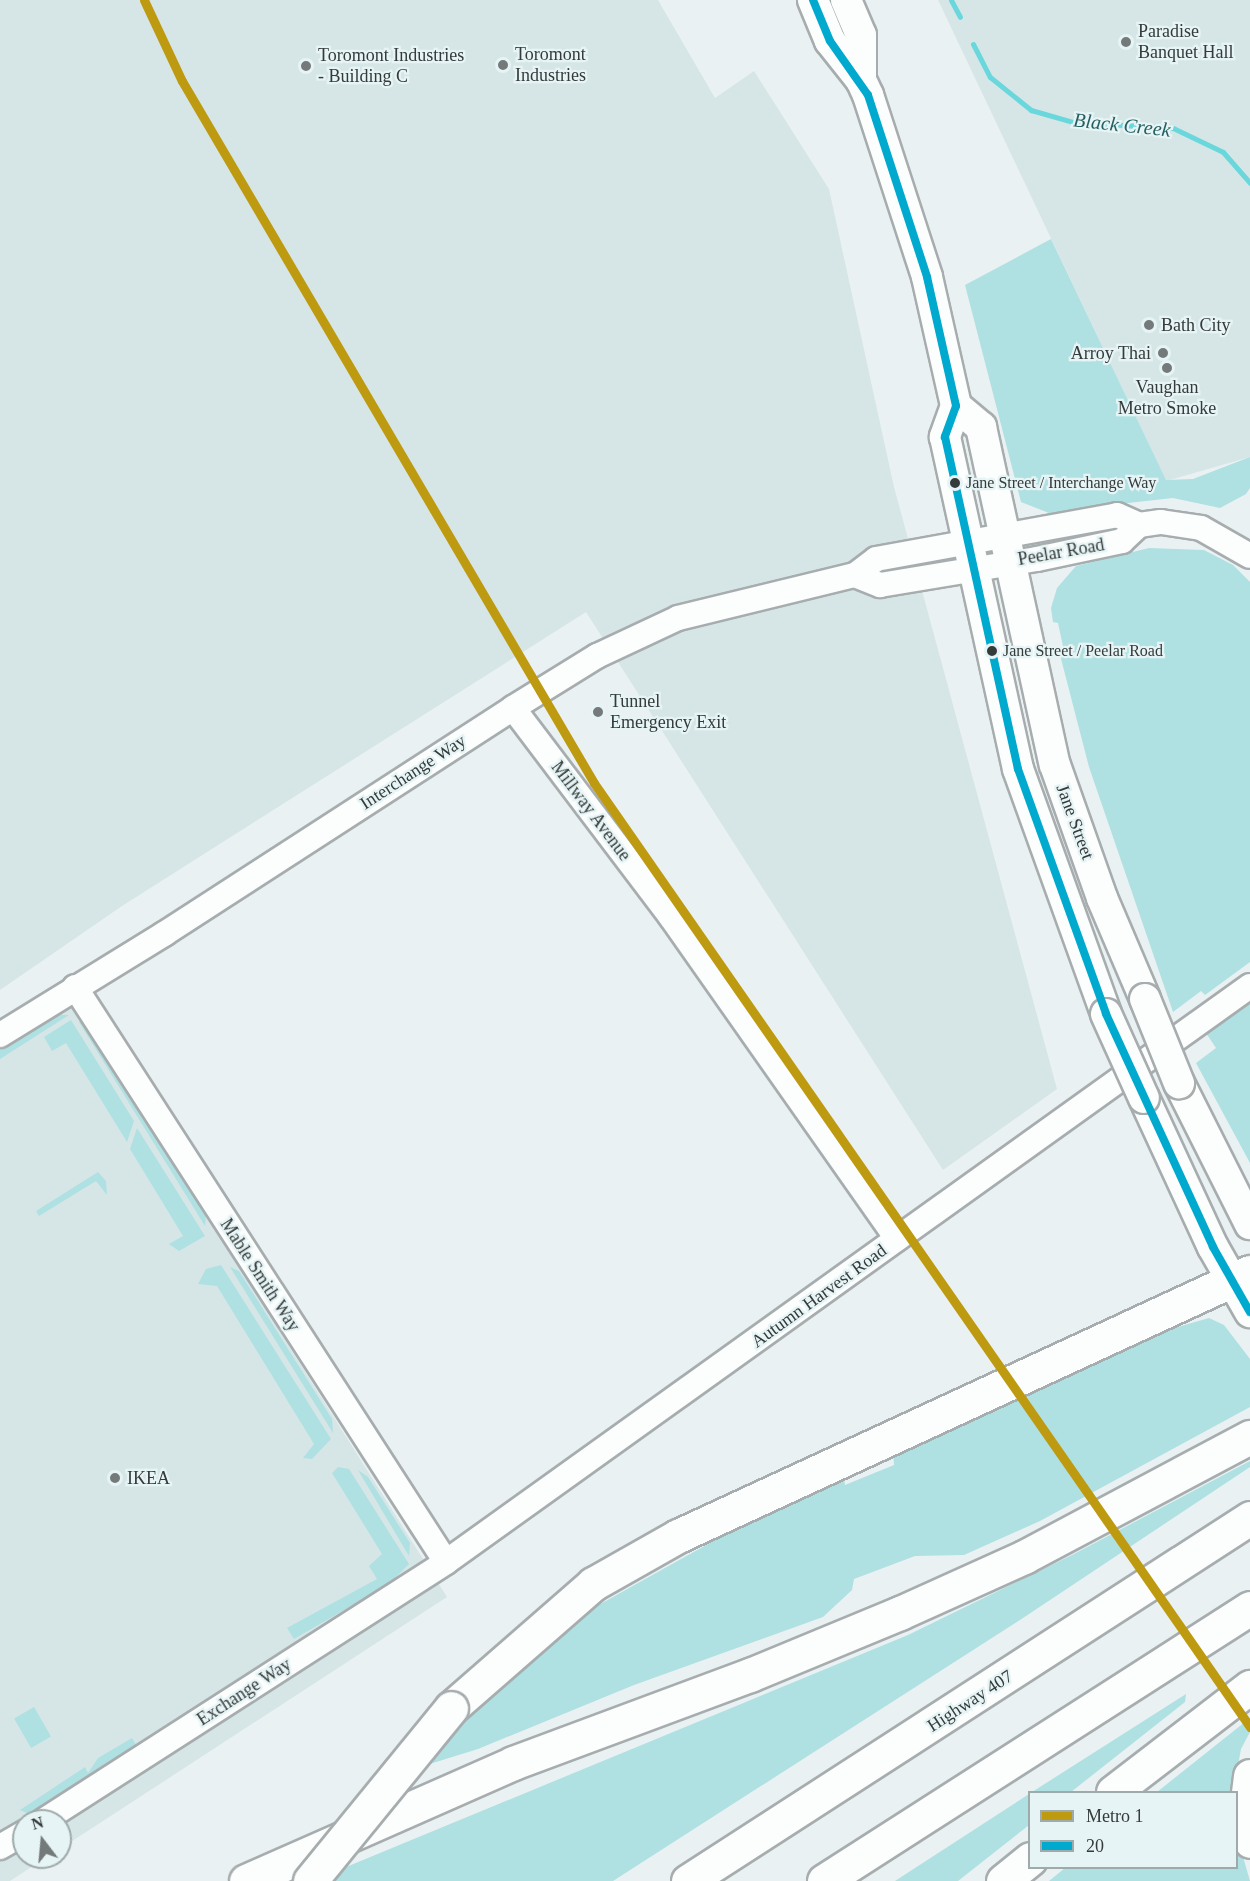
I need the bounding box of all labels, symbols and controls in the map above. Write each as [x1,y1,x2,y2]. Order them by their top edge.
place label: Paradise Banquet Hall [1138,21,1233,63]
marker: Paradise Banquet Hall [1119,35,1133,49]
place label: Toromont Industries [515,44,586,86]
place label: Toromont Industries - Building C [318,45,464,88]
marker: Toromont Industries [496,58,510,72]
marker: Toromont Industries - Building C [299,59,313,73]
water label: Black Creek [1072,108,1172,142]
place label: Bath City [1161,314,1231,336]
marker: Bath City [1142,318,1156,332]
place label: Arroy Thai [1071,342,1151,364]
marker: Arroy Thai [1156,346,1170,360]
marker: Vaughan Metro Smoke [1160,361,1174,375]
place label: Vaughan Metro Smoke [1118,377,1216,420]
place label: Jane Street / Interchange Way [966,473,1157,493]
marker: Jane Street / Interchange Way [949,477,961,489]
street label: Peelar Road [1016,534,1106,570]
place label: Jane Street / Peelar Road [1003,641,1163,661]
marker: Jane Street / Peelar Road [986,645,998,657]
place label: Tunnel Emergency Exit [610,691,726,734]
marker: Tunnel Emergency Exit [591,705,605,719]
street label: Interchange Way [356,730,470,814]
street label: Millway Avenue [546,757,636,865]
street label: Jane Street [1051,781,1099,863]
street label: Mable Smith Way [215,1214,305,1336]
street label: Autumn Harvest Road [747,1240,891,1352]
place label: IKEA [127,1467,170,1489]
marker: IKEA [108,1471,122,1485]
street label: Exchange Way [193,1654,295,1730]
street label: Highway 407 [923,1665,1017,1737]
legend [1028,1791,1238,1869]
text: Metro 1 [1086,1806,1144,1826]
north arrow [12,1809,72,1869]
text: N [30,1813,45,1833]
text: 20 [1086,1836,1104,1856]

